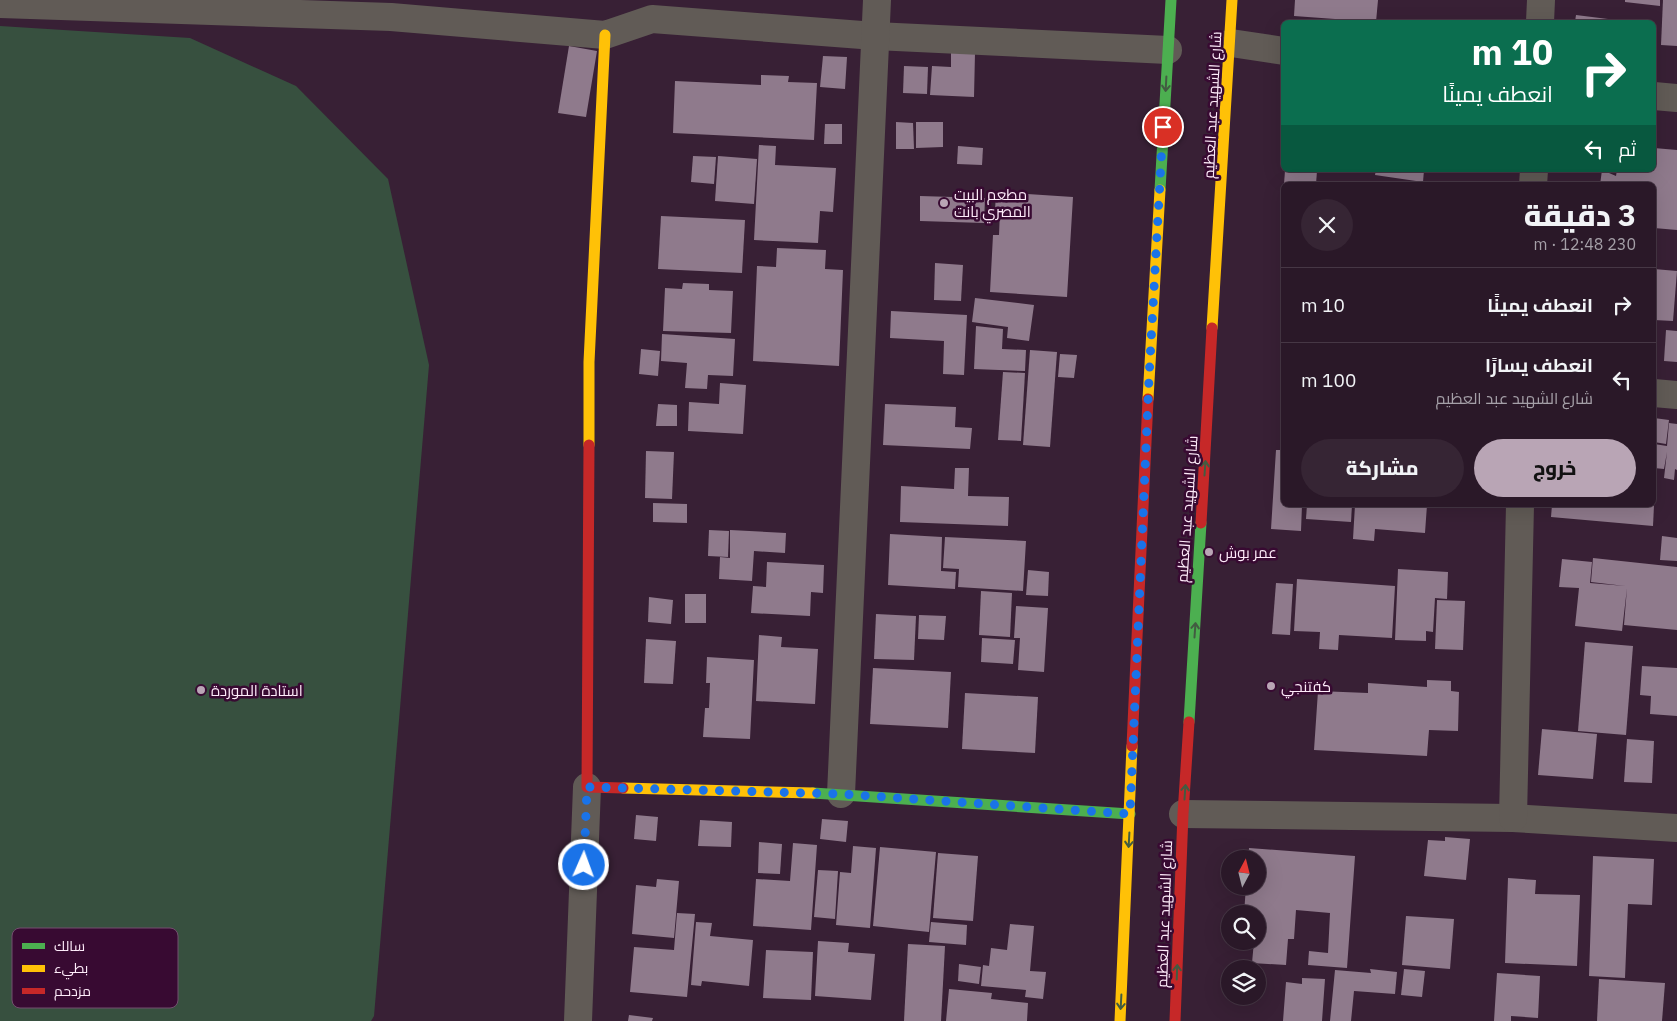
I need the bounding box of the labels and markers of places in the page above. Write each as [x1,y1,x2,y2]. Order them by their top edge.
pin [1142,106,1184,148]
place label: مطعم البيت المصري بانت [954,185,1031,224]
marker: مطعم البيت المصري بانت [938,197,950,209]
place label: عمر بوش [1219,543,1277,563]
marker: عمر بوش [1203,546,1215,558]
place label: كفتنجي [1281,677,1331,699]
marker: كفتنجي [1265,680,1277,692]
place label: استادة الموردة [211,681,303,700]
marker: استادة الموردة [195,684,207,696]

